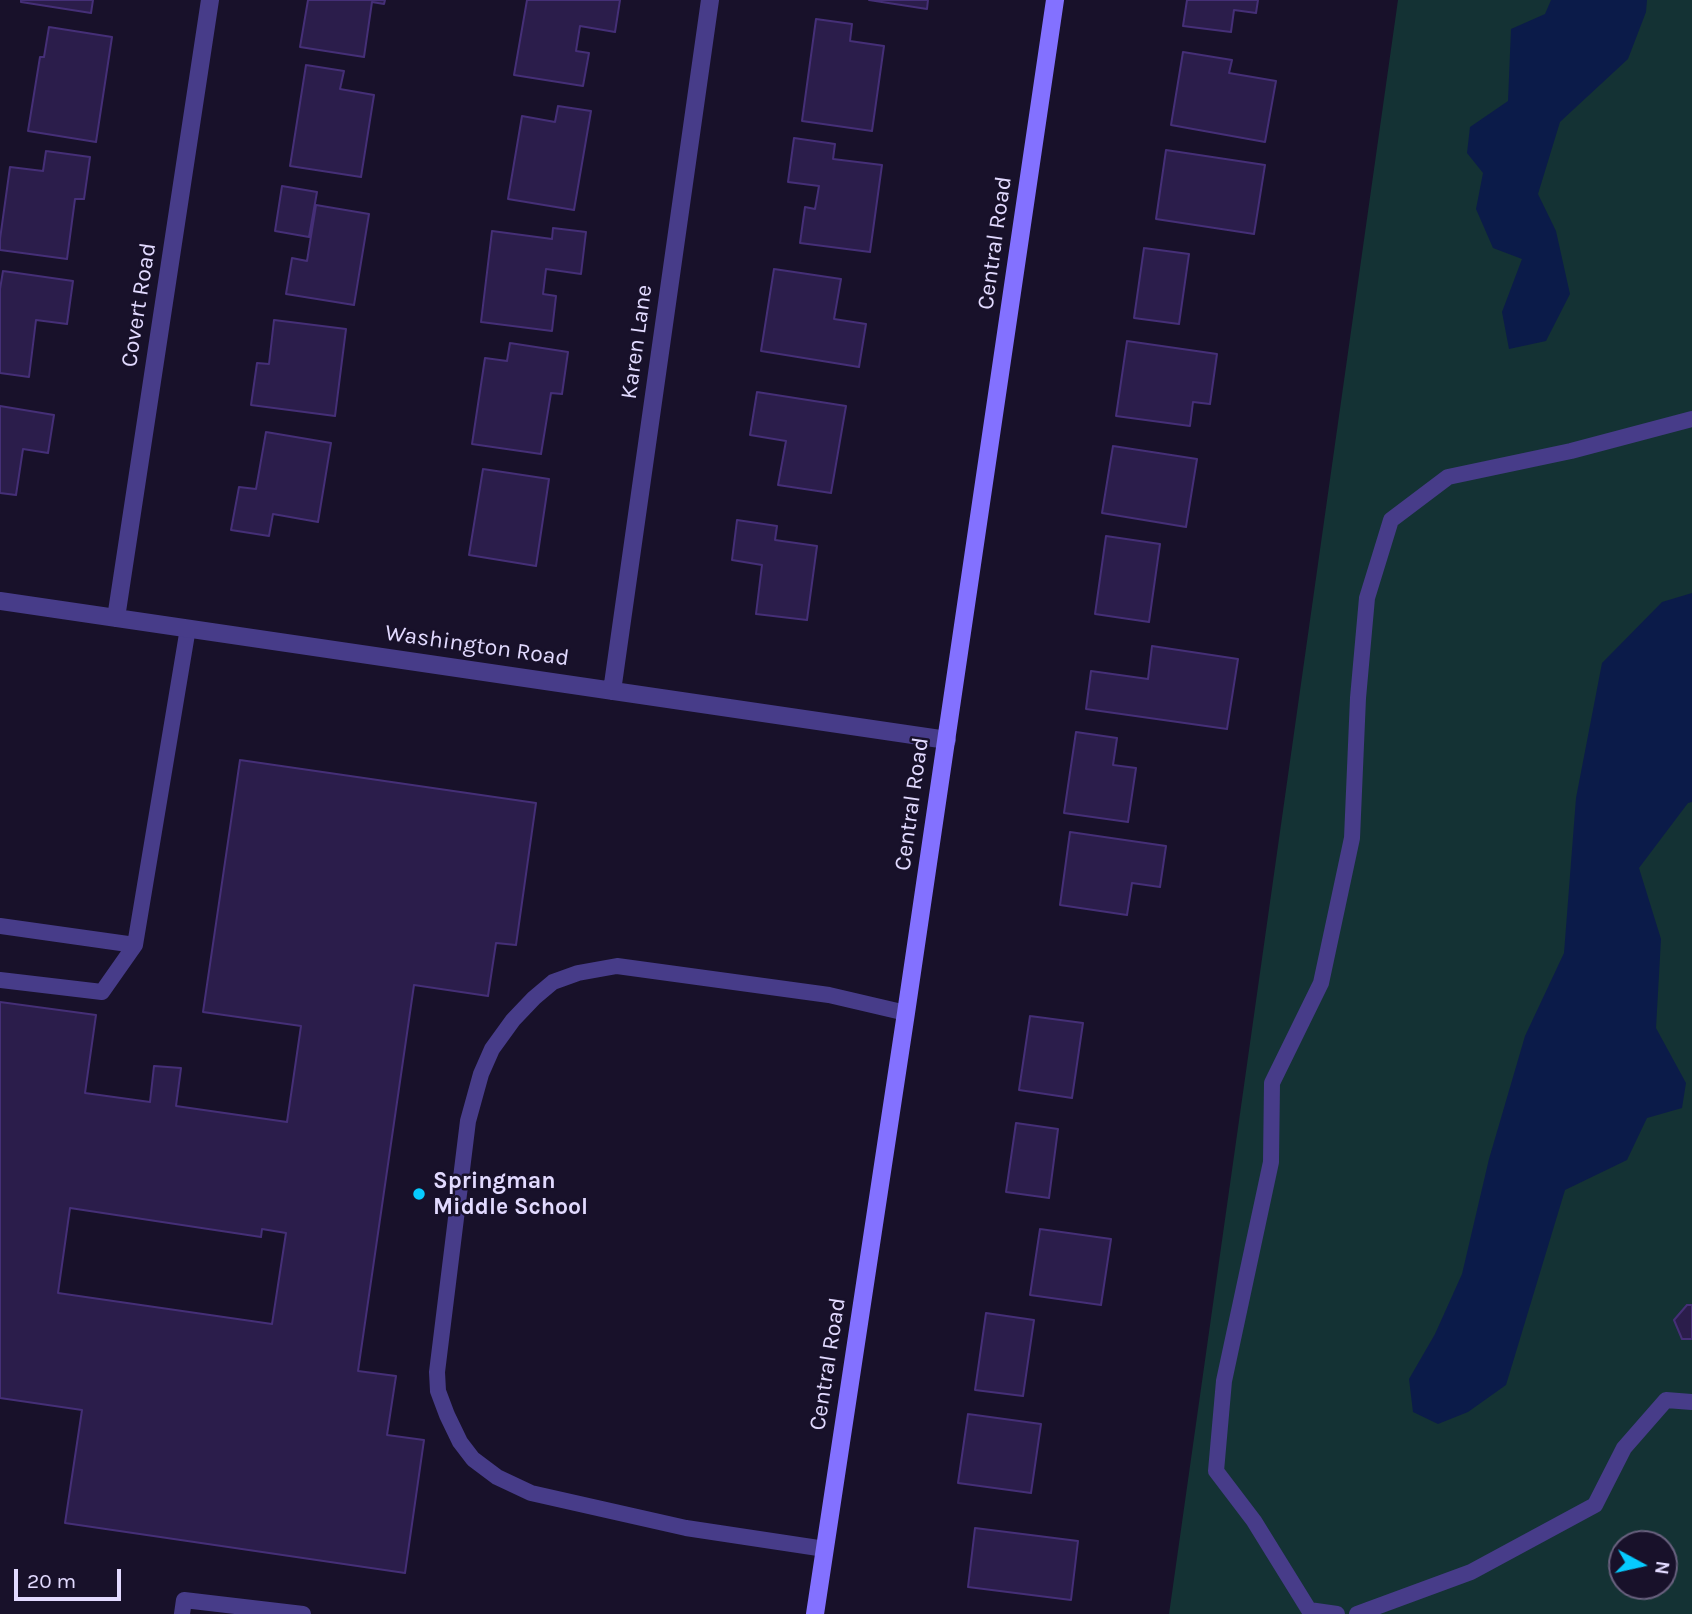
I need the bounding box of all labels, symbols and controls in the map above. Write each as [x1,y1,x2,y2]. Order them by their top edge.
street label: Central Road [972,175,1018,311]
street label: Covert Road [116,241,162,369]
street label: Karen Lane [615,283,659,401]
street label: Washington Road [383,619,571,673]
street label: Central Road [889,736,935,872]
place label: Springman Middle School [433,1167,588,1221]
marker: Springman Middle School [411,1186,427,1202]
street label: Central Road [804,1296,852,1432]
north arrow [1608,1530,1678,1600]
scale bar [18,1554,124,1598]
text: N [1650,1559,1674,1576]
text: 20 m [27,1569,76,1593]

